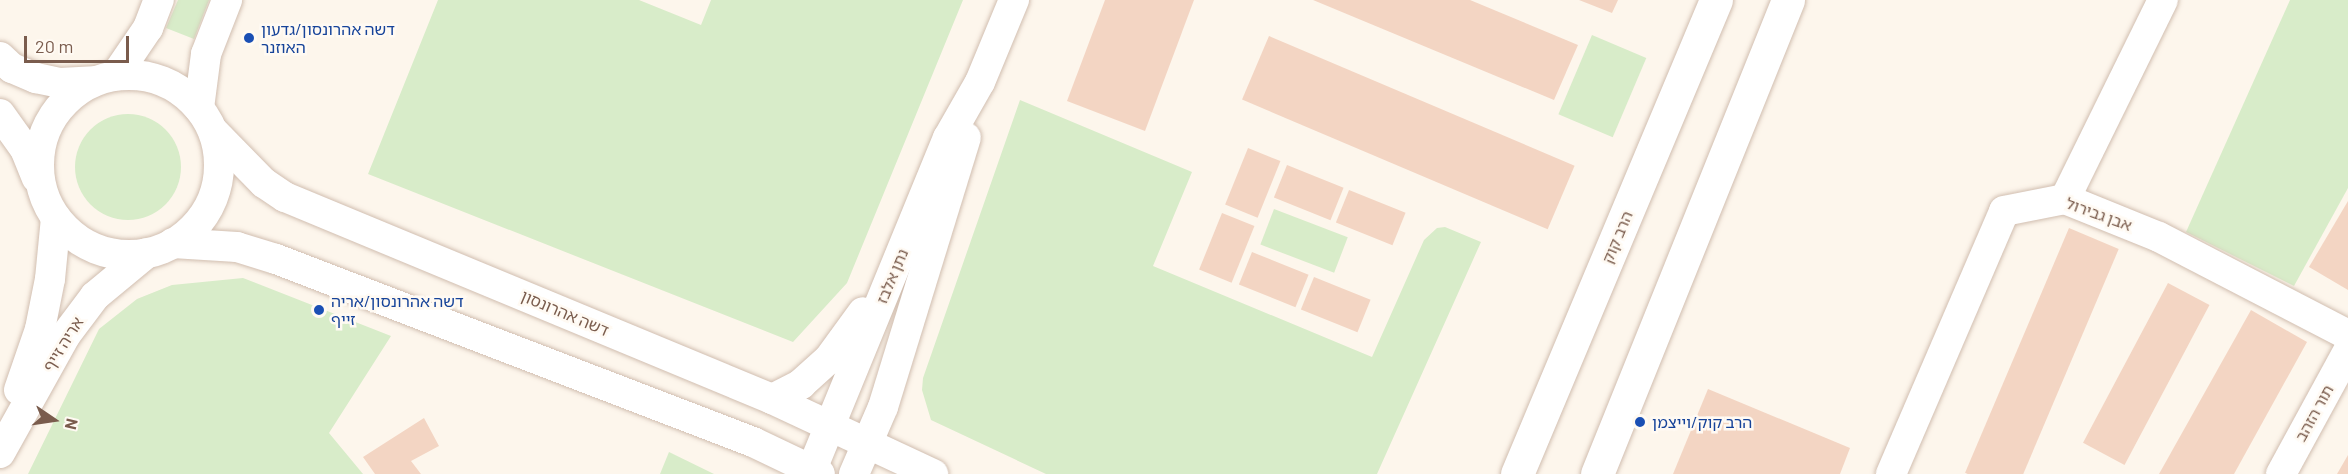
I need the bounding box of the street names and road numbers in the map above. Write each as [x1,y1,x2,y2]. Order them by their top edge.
street label: אבן גבירול [2063,193,2135,235]
street label: הרב קוק [1597,208,1637,266]
street label: נתן אלבז [872,246,912,306]
street label: דשה אהרונסון [518,286,612,340]
street label: אריה זייף [39,313,87,375]
street label: תור הזהב [2291,381,2337,445]

